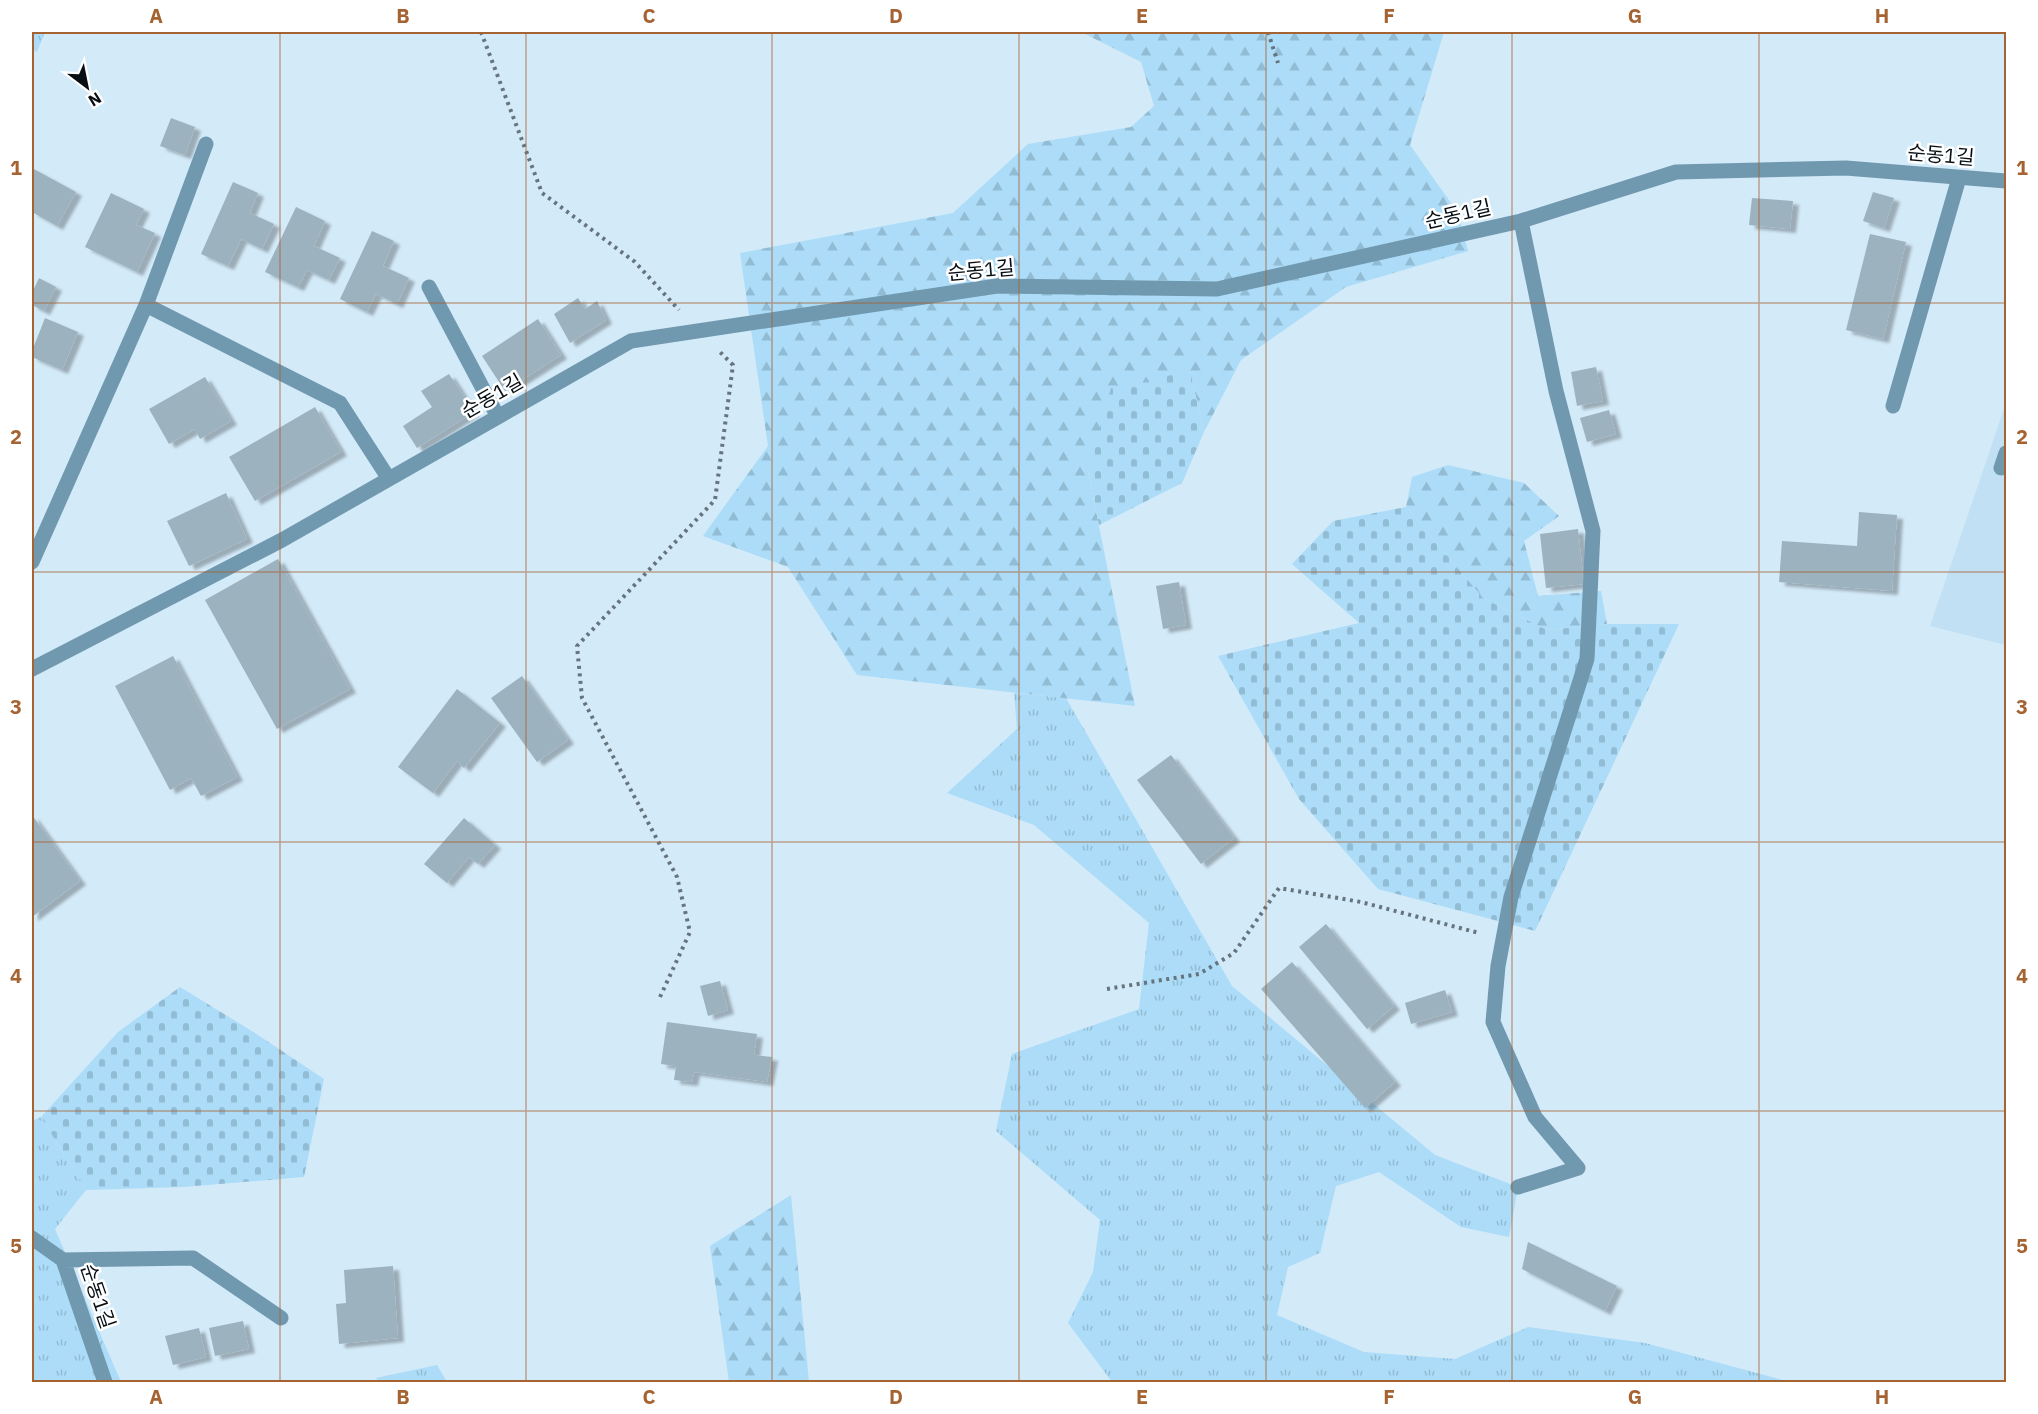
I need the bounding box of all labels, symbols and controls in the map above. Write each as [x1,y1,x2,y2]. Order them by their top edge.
text: A [149,2,163,29]
text: B [396,2,410,29]
text: C [642,2,656,29]
text: D [889,2,903,29]
text: E [1136,2,1148,29]
text: F [1383,2,1395,29]
text: G [1628,2,1642,29]
text: H [1875,2,1889,29]
north arrow [57,57,117,117]
text: N [85,88,105,111]
street label: 순동1길 [1906,138,1976,171]
text: 1 [10,154,22,181]
text: 1 [2016,154,2028,181]
street label: 순동1길 [1422,193,1494,234]
street label: 순동1길 [946,253,1016,286]
street label: 순동1길 [456,367,528,424]
text: 2 [10,423,22,450]
text: 2 [2016,423,2028,450]
text: 3 [10,693,22,720]
text: 3 [2016,693,2028,720]
text: 4 [10,962,22,989]
text: 4 [2016,962,2028,989]
text: 5 [10,1232,22,1259]
text: 5 [2016,1232,2028,1259]
street label: 순동1길 [75,1260,122,1332]
text: A [149,1383,163,1410]
text: B [396,1383,410,1410]
text: C [642,1383,656,1410]
text: D [889,1383,903,1410]
text: E [1136,1383,1148,1410]
text: F [1383,1383,1395,1410]
text: G [1628,1383,1642,1410]
text: H [1875,1383,1889,1410]

